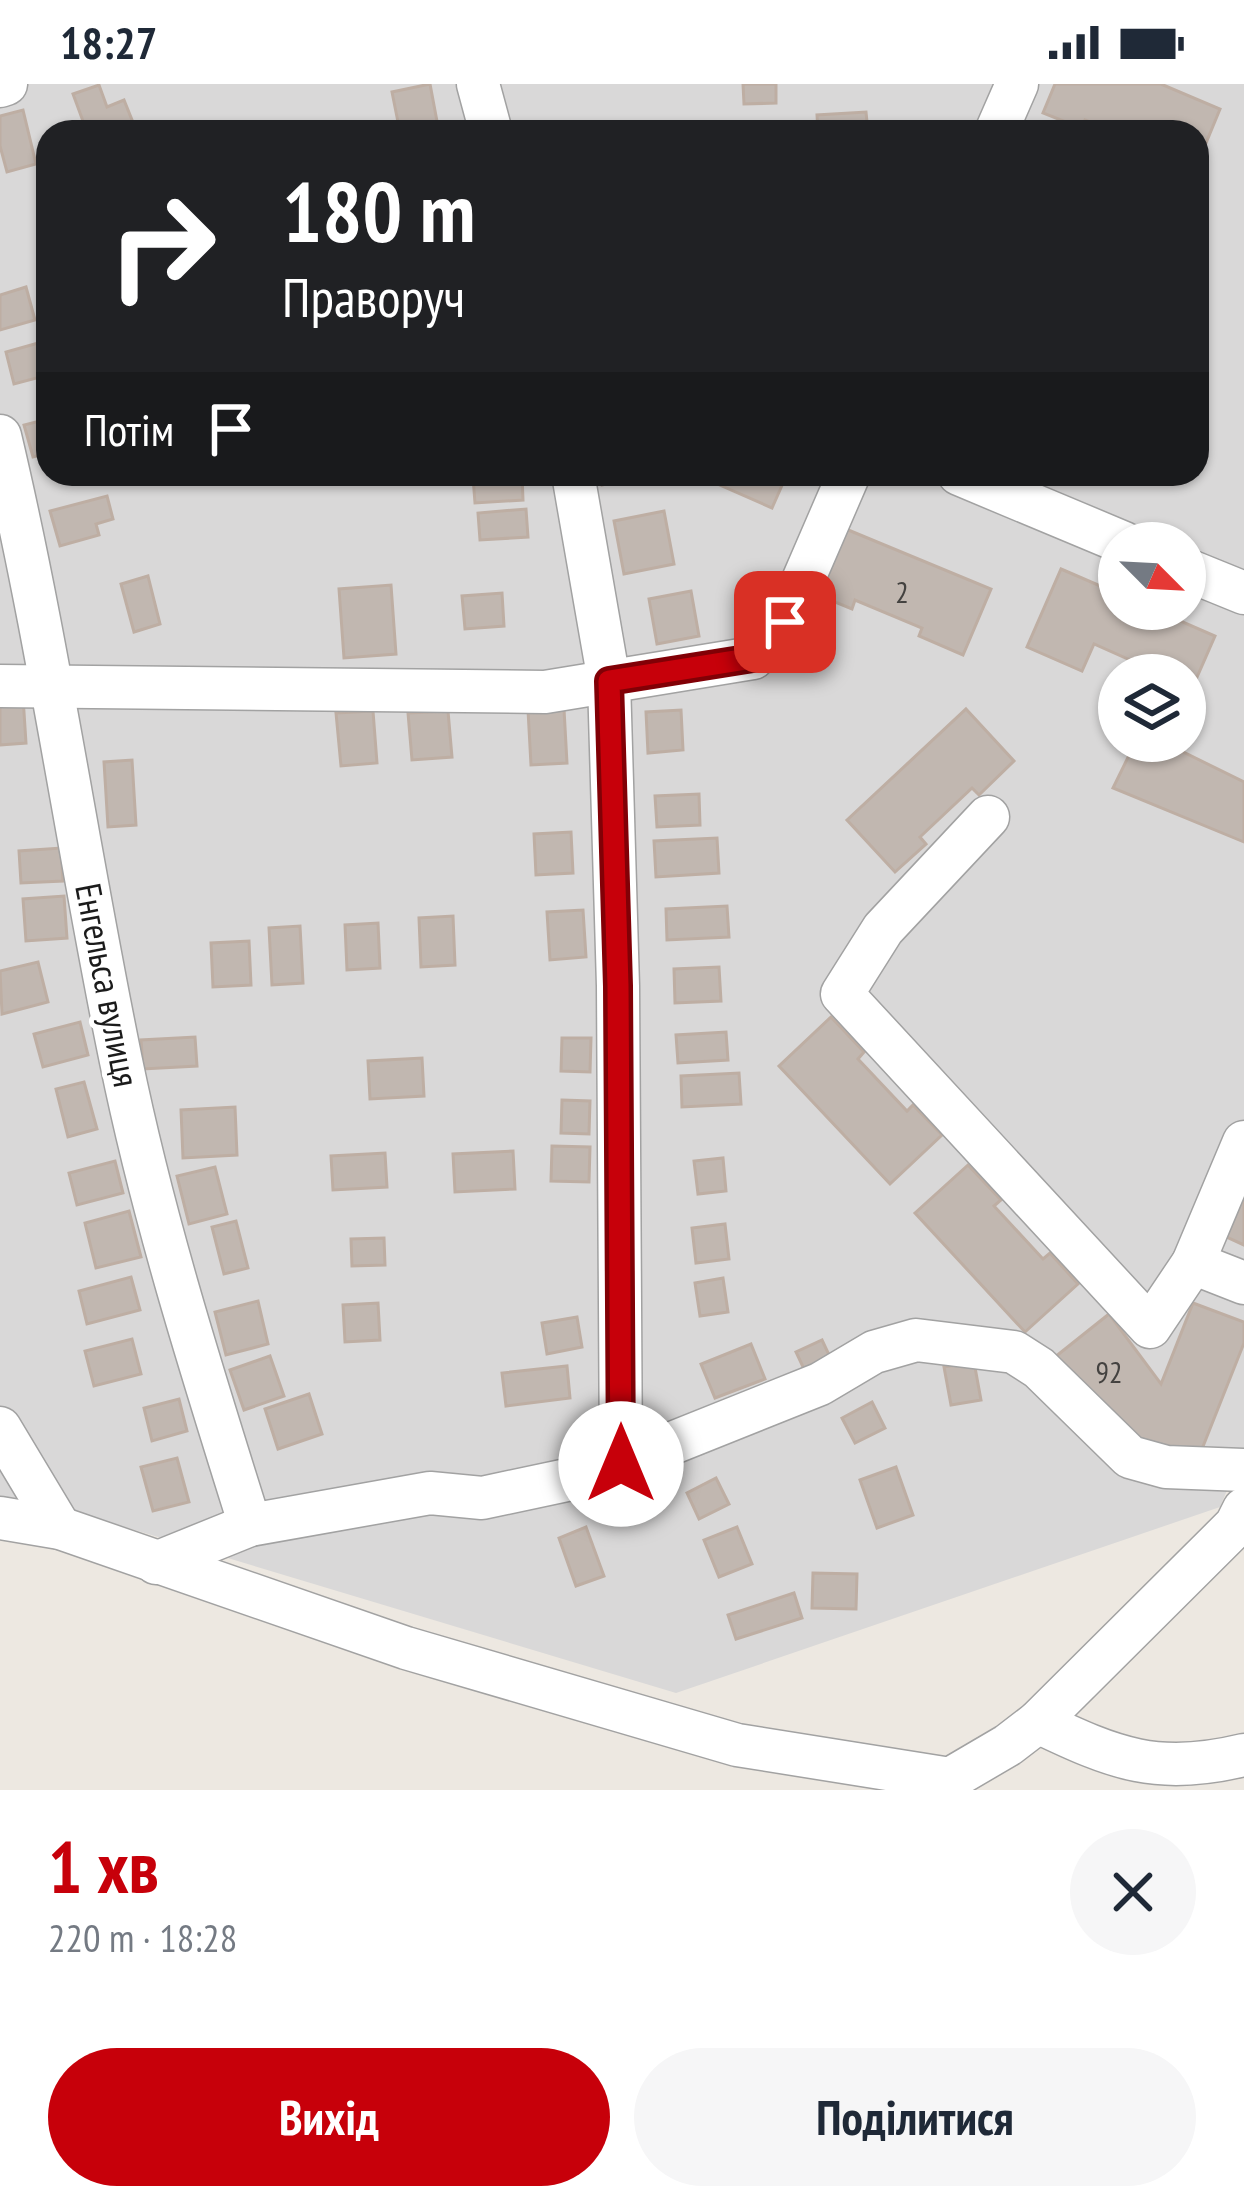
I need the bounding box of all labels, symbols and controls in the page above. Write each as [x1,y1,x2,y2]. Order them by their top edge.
text: 18:27 [60,13,157,71]
text: 180 m [282,156,475,265]
icon: right [84,168,240,324]
text: Праворуч [282,262,465,332]
icon: arrive [198,396,264,462]
text: Потім [84,400,174,458]
north arrow [1098,522,1206,630]
map controls [1098,522,1206,762]
pin [734,571,836,673]
house number: 2 [895,572,909,611]
icon: arrive [752,589,818,655]
button: layers [1098,654,1206,762]
street label: Енгельса вулиця [65,879,151,1091]
house number: 92 [1096,1352,1123,1391]
position arrow [558,1401,684,1527]
text: 1 хв [48,1820,159,1913]
button: close [1070,1829,1196,1955]
text: 220 m · 18:28 [48,1912,237,1963]
button: Вихід [48,2048,610,2186]
button: Поділитися [634,2048,1196,2186]

